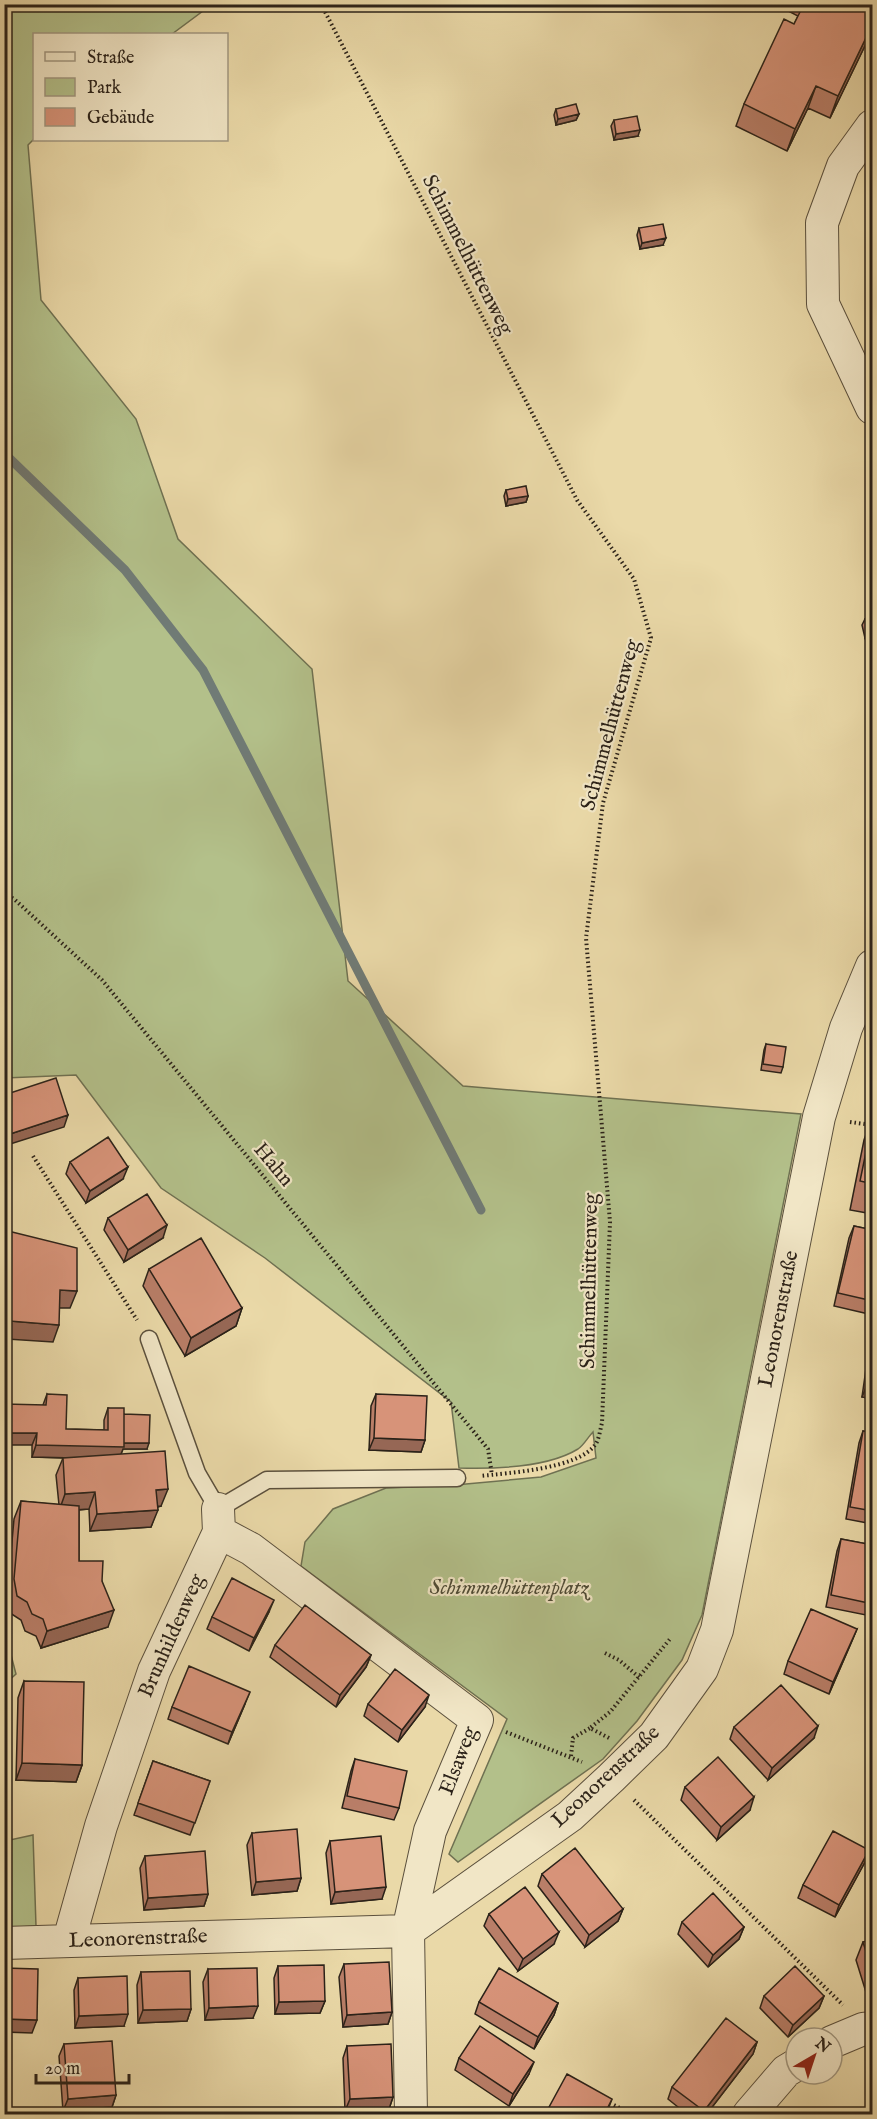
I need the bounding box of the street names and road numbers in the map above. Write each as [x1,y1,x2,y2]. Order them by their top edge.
street label: Schimmelhüttenweg [415,170,519,340]
street label: Schimmelhüttenweg [575,636,647,814]
street label: Hahn [247,1137,299,1193]
street label: Schimmelhüttenweg [575,1192,605,1369]
street label: Leonorenstraße [753,1248,806,1390]
street label: Brunhildenweg [133,1569,212,1702]
street label: Leonorenstraße [546,1720,666,1834]
street label: Elsaweg [434,1722,485,1799]
street label: Leonorenstraße [68,1923,208,1955]

